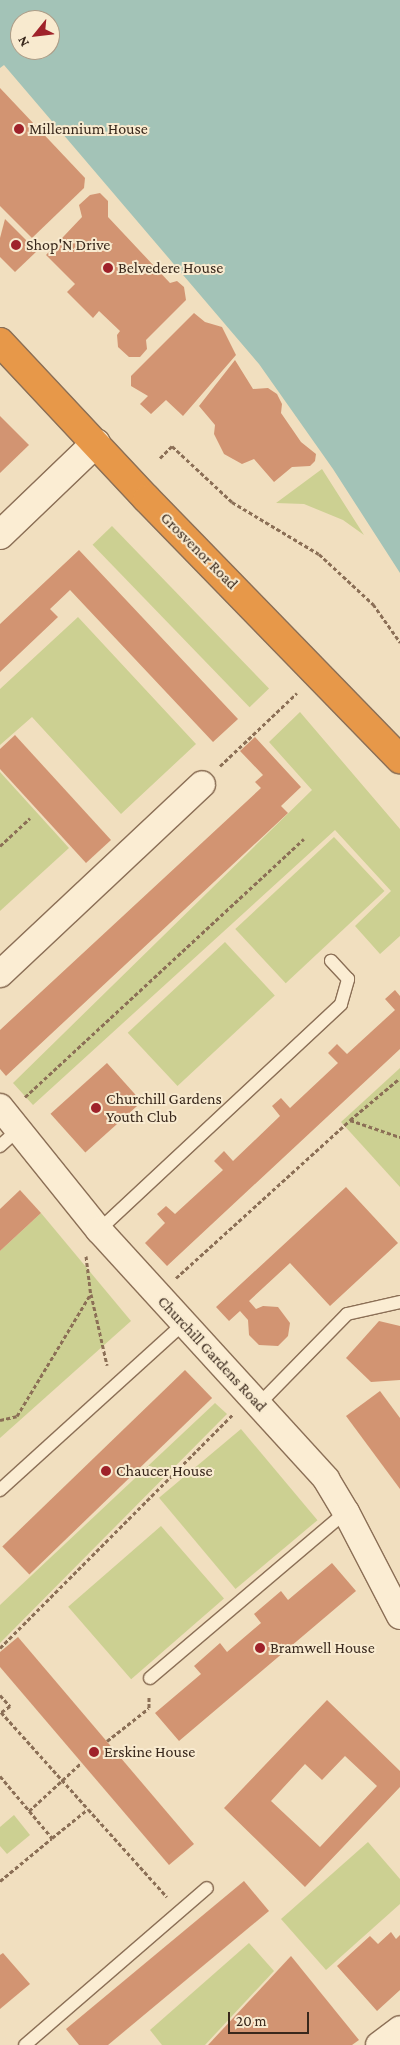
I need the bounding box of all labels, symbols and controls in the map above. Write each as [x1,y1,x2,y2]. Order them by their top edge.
north arrow [10,10,60,60]
text: N [13,34,32,50]
place label: Millennium House [29,119,148,139]
marker: Millennium House [13,123,25,135]
place label: Shop'N Drive [26,235,110,255]
marker: Shop'N Drive [10,239,22,251]
place label: Belvedere House [118,258,223,278]
marker: Belvedere House [102,262,114,274]
street label: Grosvenor Road [156,508,242,594]
place label: Churchill Gardens Youth Club [106,1089,222,1127]
marker: Churchill Gardens Youth Club [90,1102,102,1114]
street label: Churchill Gardens Road [153,1292,271,1416]
place label: Chaucer House [116,1461,212,1481]
marker: Chaucer House [100,1465,112,1477]
place label: Bramwell House [270,1638,375,1658]
marker: Bramwell House [254,1642,266,1654]
place label: Erskine House [104,1742,195,1762]
marker: Erskine House [88,1746,100,1758]
scale bar [230,2002,311,2034]
text: 20 m [236,2013,267,2029]

